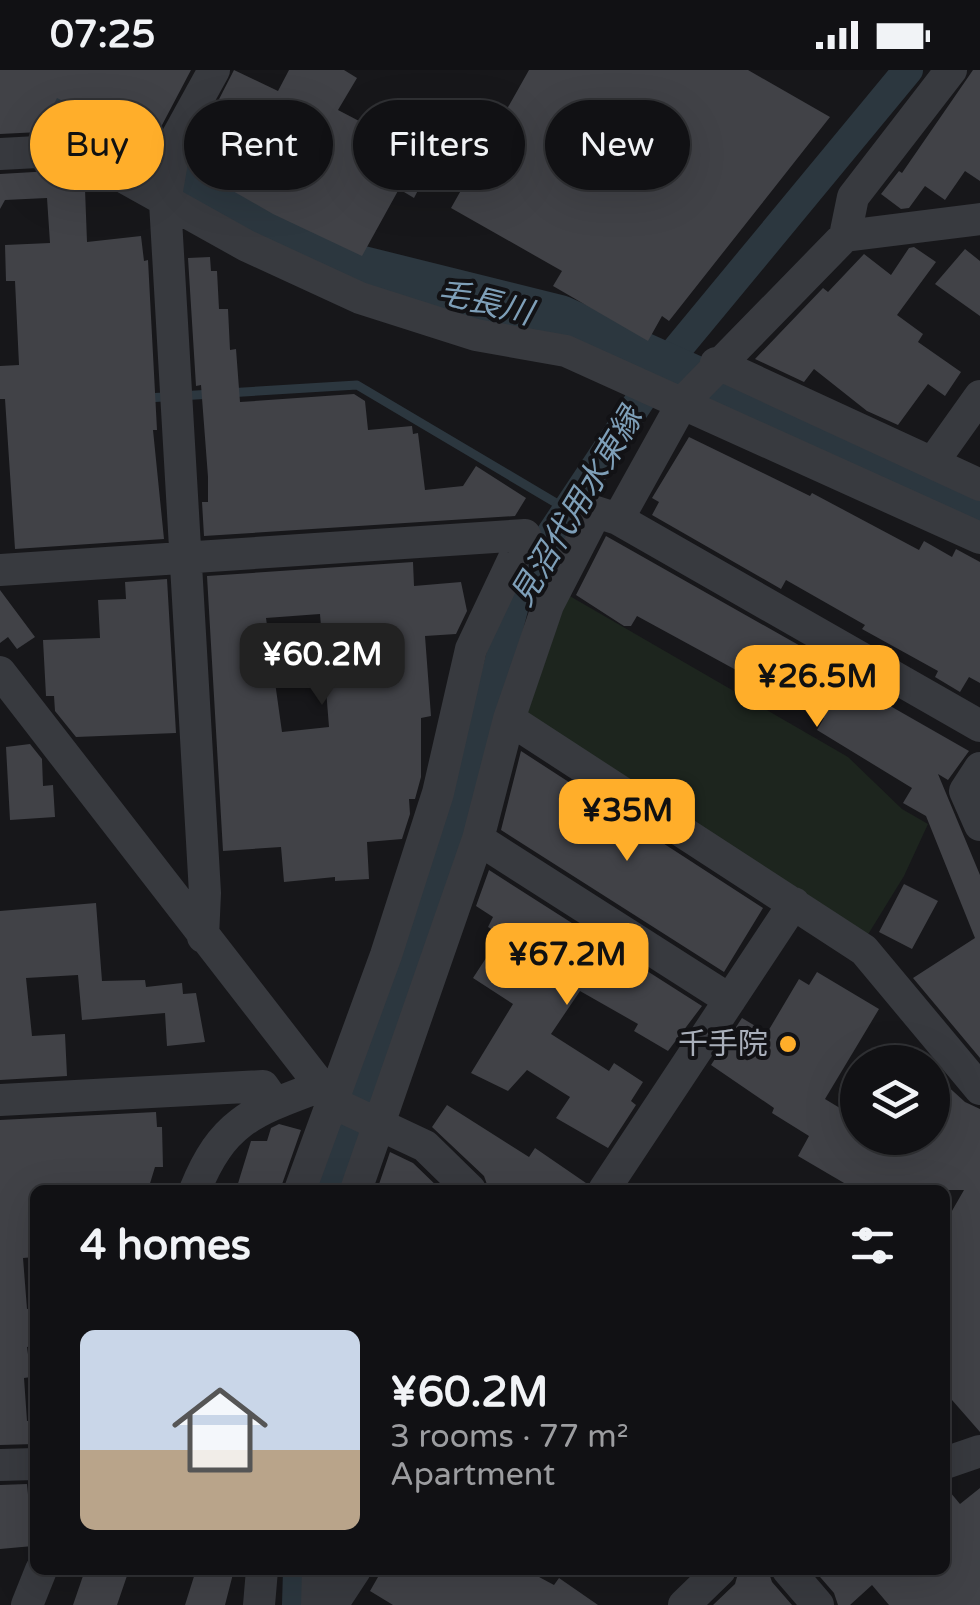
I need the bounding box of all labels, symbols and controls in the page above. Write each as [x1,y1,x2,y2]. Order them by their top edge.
text: 07:25 [50,12,155,58]
chip: Buy [30,100,164,190]
chip: Rent [184,100,333,190]
chip: Filters [353,100,525,190]
chip: New [545,100,690,190]
water label: 毛長川 [434,273,539,334]
water label: 見沼代用水東縁 [503,399,653,613]
pin: ¥60.2M [241,623,403,708]
text: ¥60.2M [262,636,382,674]
pin: ¥26.5M [736,645,898,730]
text: ¥26.5M [757,658,877,696]
pin: ¥35M [568,779,686,864]
text: ¥35M [581,792,673,830]
pin: ¥67.2M [486,923,648,1008]
text: ¥67.2M [508,936,626,974]
place label: 千手院 [678,1026,768,1063]
marker: 千手院 [777,1033,799,1055]
map controls [840,1045,950,1155]
button: layers [840,1045,950,1155]
icon: filters [845,1218,900,1273]
text: 4 homes [80,1220,251,1271]
text: ¥60.2M [390,1367,548,1418]
icon: home [160,1370,280,1490]
text: 3 rooms · 77 m² [390,1418,629,1456]
text: Apartment [390,1456,555,1494]

